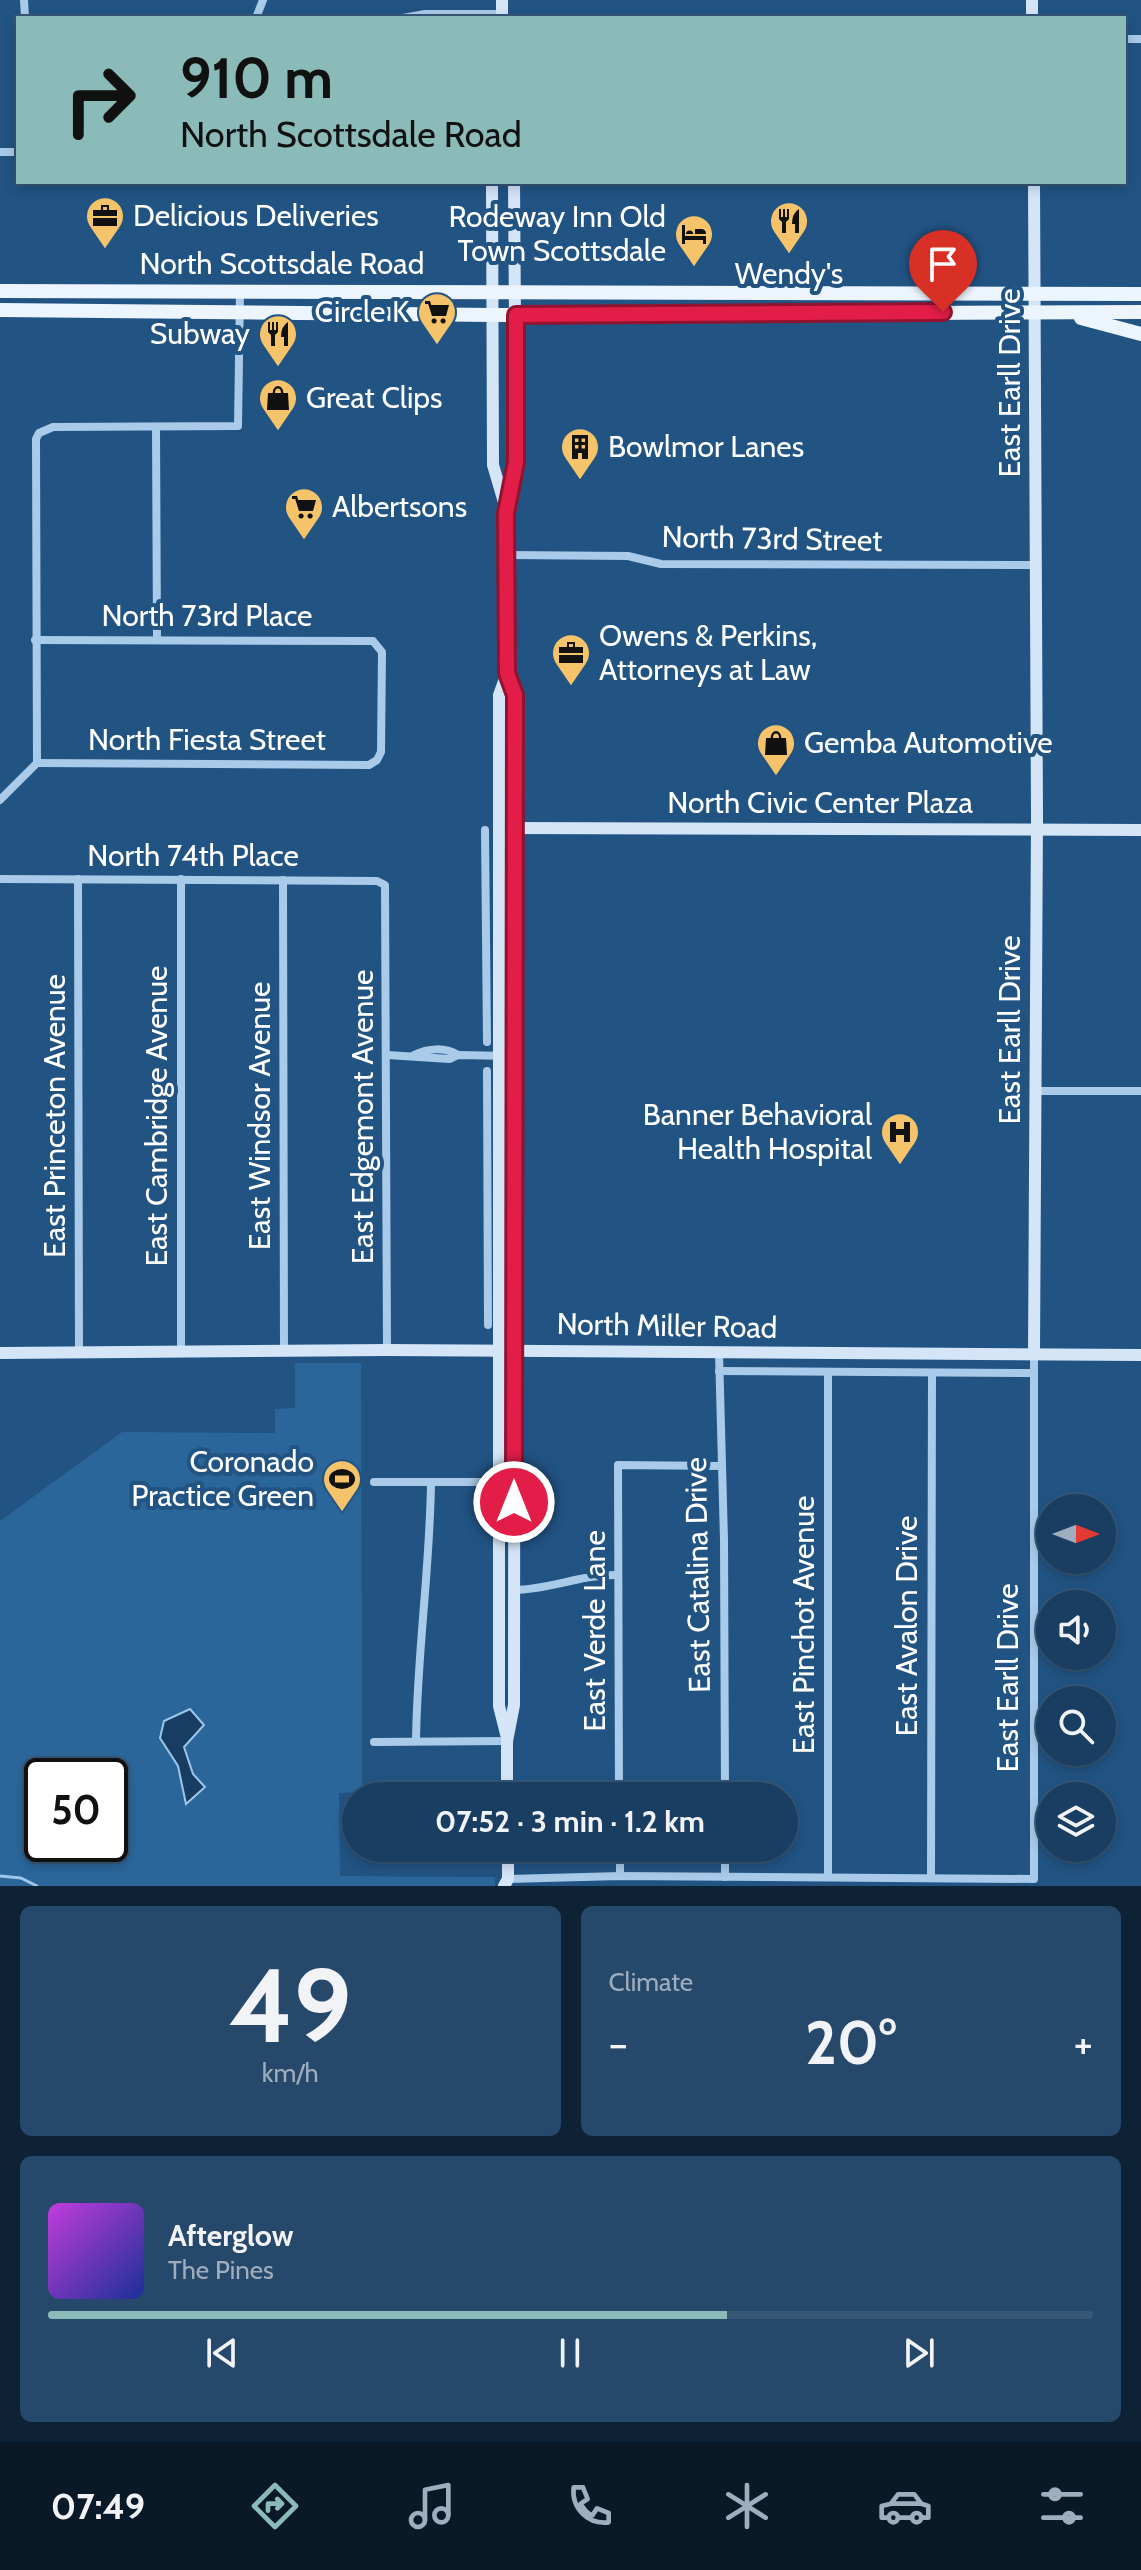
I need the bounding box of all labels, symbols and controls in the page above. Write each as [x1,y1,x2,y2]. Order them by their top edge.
text: 910 m [180,44,333,112]
icon: right [48,48,152,152]
text: North Scottsdale Road [180,112,522,156]
office icon: Delicious Deliveries [84,195,126,250]
place label: Delicious Deliveries [133,197,379,234]
place label: Rodeway Inn Old Town Scottsdale [448,198,666,269]
restaurant icon: Wendy's [768,200,810,255]
hotel icon: Rodeway Inn Old Town Scottsdale [673,213,715,268]
pin [909,230,977,312]
icon: arrive [921,242,965,286]
street label: North Scottsdale Road [140,245,424,282]
place label: Wendy's [735,255,843,292]
street label: East Earll Drive [991,288,1028,478]
supermarket icon: Circle K [416,291,458,346]
place label: Circle K [314,293,409,330]
restaurant icon: Subway [257,313,299,368]
place label: Subway [150,315,250,352]
shop icon: Great Clips [257,377,299,432]
place label: Great Clips [306,379,442,416]
building icon: Bowlmor Lanes [559,426,601,481]
place label: Bowlmor Lanes [608,428,804,465]
supermarket icon: Albertsons [283,486,325,541]
place label: Albertsons [332,488,467,525]
street label: North 73rd Street [661,518,883,559]
street label: North 73rd Place [102,597,312,634]
place label: Owens & Perkins, Attorneys at Law [599,617,817,688]
office icon: Owens & Perkins, Attorneys at Law [550,632,592,687]
street label: North Fiesta Street [88,721,326,758]
shop icon: Gemba Automotive [755,722,797,777]
place label: Gemba Automotive [804,724,1053,761]
street label: North Civic Center Plaza [667,784,973,821]
street label: North 74th Place [87,837,299,874]
street label: East Earll Drive [991,935,1028,1125]
street label: East Cambridge Avenue [138,966,175,1266]
street label: East Edgemont Avenue [344,970,381,1264]
street label: East Princeton Avenue [36,974,73,1258]
street label: East Windsor Avenue [241,982,278,1250]
place label: Banner Behavioral Health Hospital [643,1096,872,1167]
hospital icon: Banner Behavioral Health Hospital [879,1111,921,1166]
street label: North Miller Road [556,1305,778,1346]
place label: Coronado Practice Green [131,1443,314,1514]
street label: East Catalina Drive [677,1457,718,1693]
sports icon: Coronado Practice Green [321,1458,363,1513]
position arrow [472,1460,556,1544]
north arrow [1036,1494,1116,1574]
map controls [1036,1494,1116,1862]
street label: East Pinchot Avenue [785,1496,822,1754]
street label: East Avalon Drive [888,1516,925,1736]
street label: East Verde Lane [576,1530,613,1732]
street label: East Earll Drive [989,1583,1026,1773]
button: sound [1036,1590,1116,1670]
button: search [1036,1686,1116,1766]
speed limit sign: 50 [24,1758,128,1862]
button: layers [1036,1782,1116,1862]
text: 07:52 · 3 min · 1.2 km [435,1803,705,1840]
text: 49 [229,1942,352,2068]
text: Climate [609,1966,693,1998]
text: 20° [805,2006,896,2079]
text: − [609,2017,628,2070]
text: + [1074,2017,1093,2070]
text: km/h [262,2057,319,2089]
text: Afterglow [168,2217,294,2254]
text: The Pines [168,2254,274,2286]
icon: previous [200,2331,244,2375]
icon: pause [548,2331,592,2375]
icon: next [897,2331,941,2375]
icon: directions [247,2478,303,2534]
icon: music [404,2478,460,2534]
icon: phone [562,2478,618,2534]
icon: climate [719,2478,775,2534]
icon: car [877,2478,933,2534]
icon: filters [1034,2478,1090,2534]
text: 07:49 [51,2484,145,2528]

